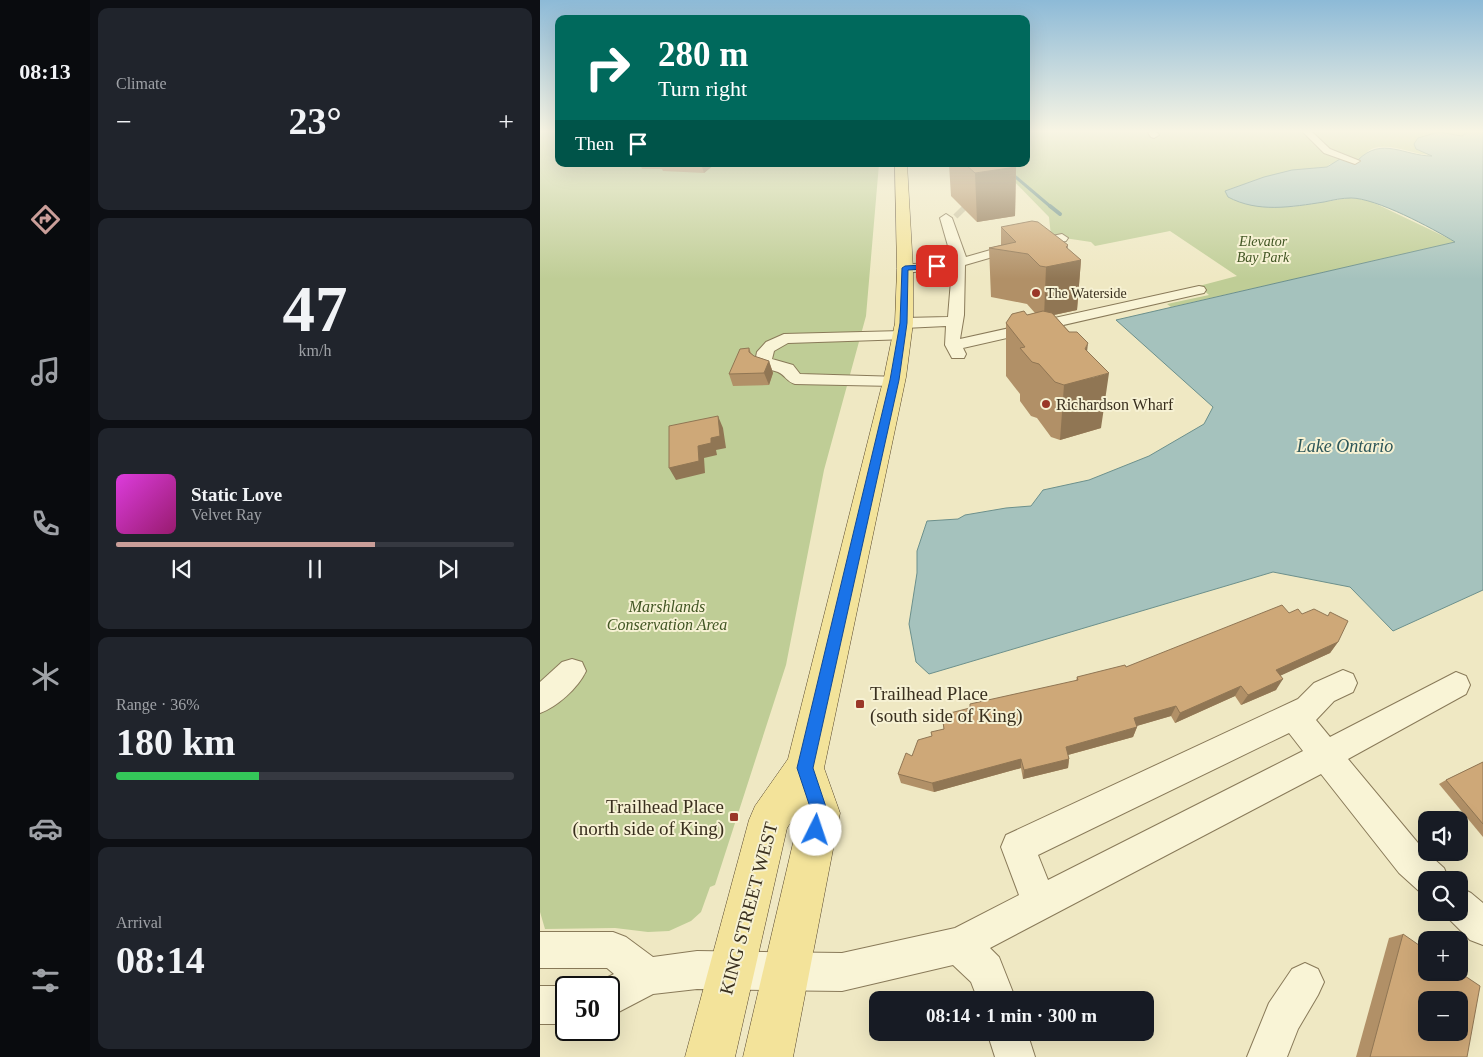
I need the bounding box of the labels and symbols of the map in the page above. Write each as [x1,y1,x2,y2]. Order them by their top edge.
park label: Elevator Bay Park [1237,234,1290,265]
pin [916,245,958,287]
place label: The Waterside [1046,286,1127,301]
marker: The Waterside [1030,287,1042,299]
place label: Richardson Wharf [1056,396,1174,413]
marker: Richardson Wharf [1040,398,1052,410]
water label: Lake Ontario [1296,436,1393,456]
park label: Marshlands Conservation Area [607,598,727,633]
place label: Trailhead Place (south side of King) [870,683,1023,727]
marker: Trailhead Place (south side of King) [854,698,866,710]
place label: Trailhead Place (north side of King) [573,796,724,840]
position arrow [789,803,841,855]
marker: Trailhead Place (north side of King) [728,811,740,823]
street label: KING STREET WEST [715,819,782,997]
speed limit sign: 50 [555,976,620,1041]

